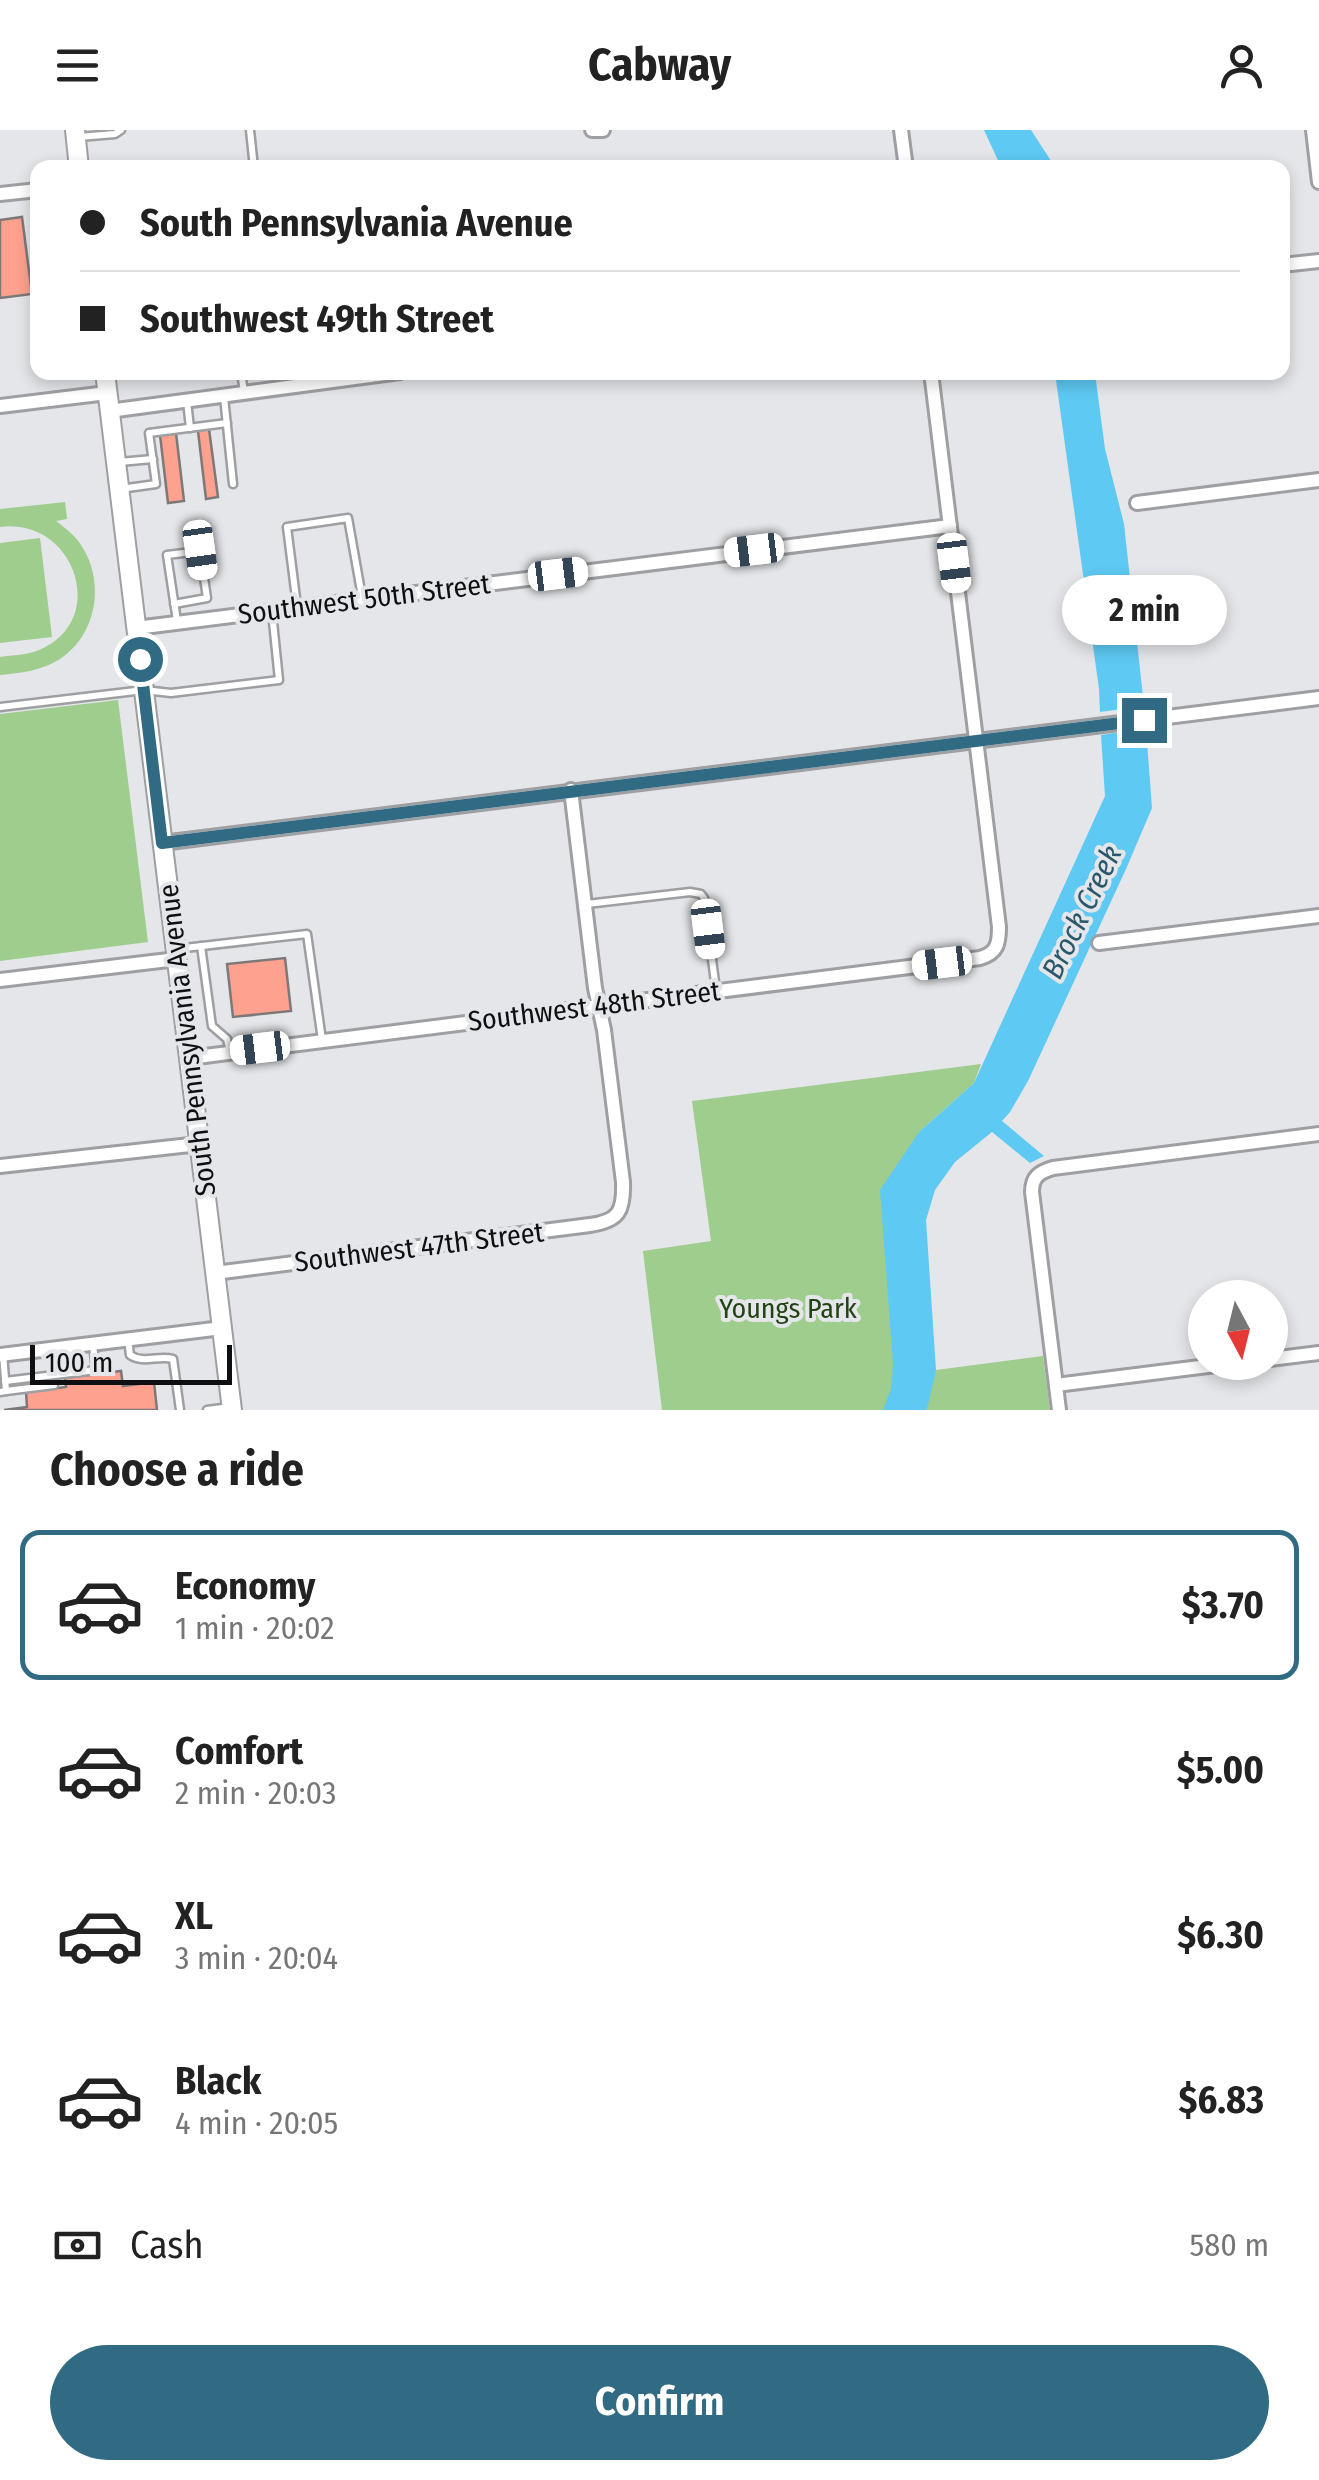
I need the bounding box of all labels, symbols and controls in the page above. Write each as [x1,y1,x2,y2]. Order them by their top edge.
icon: menu [50,38,105,93]
text: Cabway [588,38,731,92]
icon: person [1214,38,1269,93]
text: South Pennsylvania Avenue [140,200,573,246]
text: Southwest 49th Street [140,296,494,342]
car [181,518,219,582]
car [722,531,786,569]
car [935,531,973,595]
car [526,555,590,593]
street label: Southwest 50th Street [236,567,493,631]
callout: 2 min [1062,575,1226,645]
text: 2 min [1109,591,1180,629]
route start [118,637,163,682]
route end [1122,698,1167,743]
water label: Brock Creek [1034,839,1130,984]
street label: South Pennsylvania Avenue [151,882,223,1198]
car [689,897,727,961]
car [910,944,974,982]
street label: Southwest 48th Street [466,974,723,1038]
car [228,1029,292,1067]
street label: Southwest 47th Street [293,1215,546,1279]
north arrow [1188,1280,1288,1380]
map controls [1188,1280,1288,1380]
park label: Youngs Park [719,1292,858,1325]
scale bar [30,1340,232,1384]
text: 100 m [45,1346,113,1379]
text: Choose a ride [50,1443,304,1497]
icon: car [55,1560,145,1650]
text: Economy [175,1563,315,1609]
text: $3.70 [1182,1582,1264,1628]
text: 1 min · 20:02 [175,1609,334,1647]
icon: car [55,1725,145,1815]
text: Comfort [175,1728,303,1774]
text: $5.00 [1177,1747,1264,1793]
text: 2 min · 20:03 [175,1774,336,1812]
icon: car [55,1890,145,1980]
text: XL [175,1893,213,1939]
text: $6.30 [1177,1912,1264,1958]
text: 3 min · 20:04 [175,1939,338,1977]
icon: car [55,2055,145,2145]
text: Black [175,2058,261,2104]
text: $6.83 [1178,2077,1264,2123]
text: 4 min · 20:05 [175,2104,338,2142]
icon: cash [50,2218,105,2273]
text: Cash [130,2222,204,2268]
text: 580 m [1190,2226,1269,2264]
button: Confirm [50,2345,1269,2460]

